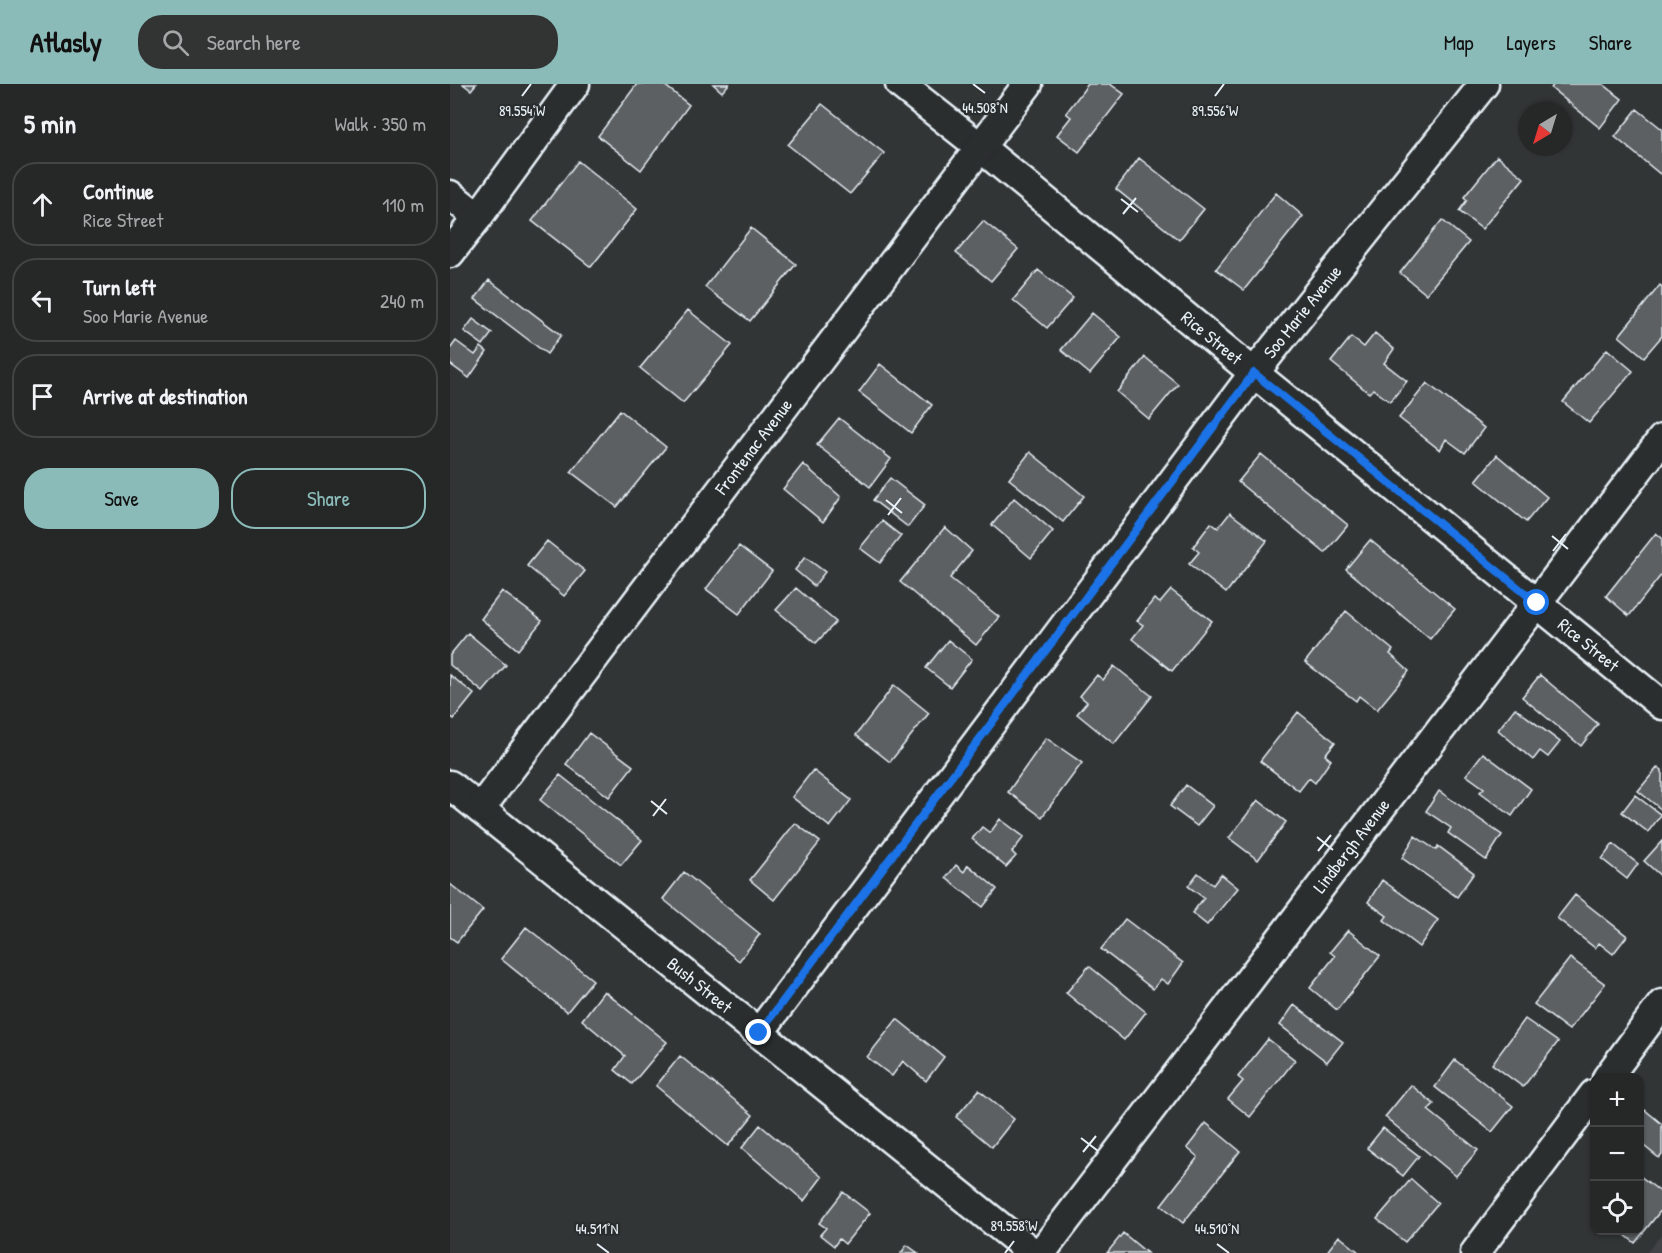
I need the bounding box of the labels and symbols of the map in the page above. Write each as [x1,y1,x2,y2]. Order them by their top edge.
text: 44.508°N [962,97,1008,118]
text: 89.554°W [499,100,546,121]
text: 89.556°W [1192,100,1239,121]
north arrow [1518,102,1572,156]
street label: Soo Marie Avenue [1257,260,1347,364]
street label: Rice Street [1176,305,1248,371]
street label: Frontenac Avenue [708,393,798,501]
route start [1523,589,1549,615]
street label: Rice Street [1553,612,1625,678]
street label: Lindbergh Avenue [1307,793,1395,898]
street label: Bush Street [662,951,738,1019]
route end [745,1019,771,1045]
text: 89.558°W [990,1215,1038,1236]
text: 44.511°N [575,1218,619,1239]
text: 44.510°N [1195,1218,1239,1239]

